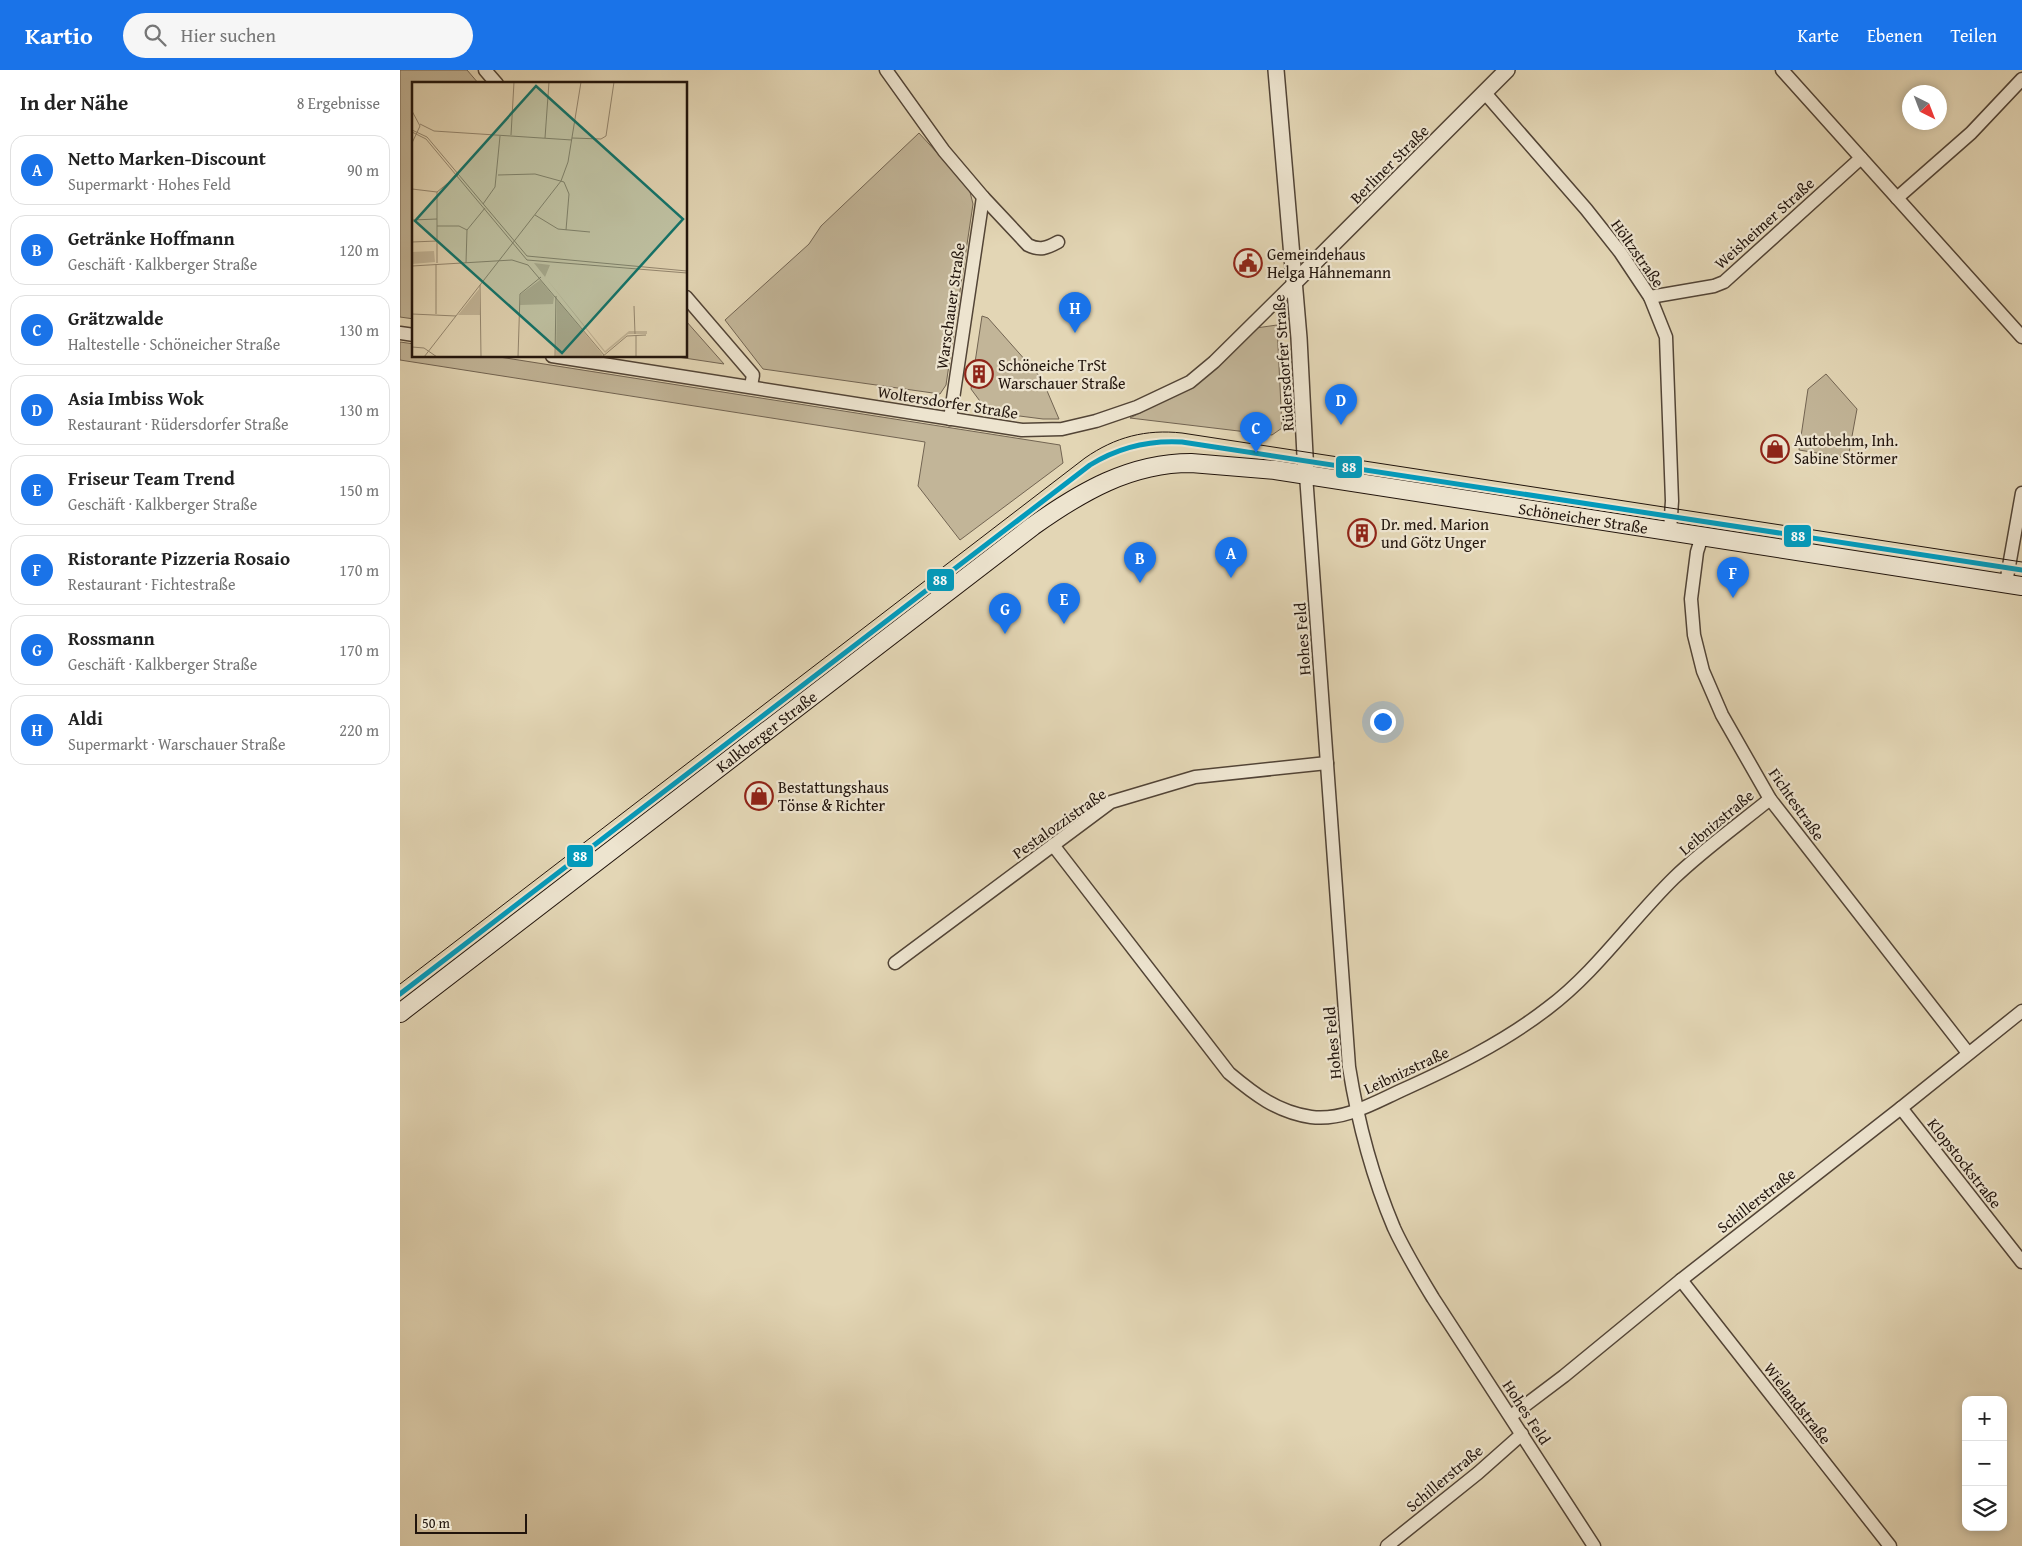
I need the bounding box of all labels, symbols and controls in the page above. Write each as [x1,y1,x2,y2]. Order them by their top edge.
search box [123,13,473,58]
text: Kartio [25,18,93,53]
icon: search [141,21,169,49]
text: Hier suchen [181,21,276,49]
text: Karte [1798,22,1839,49]
text: Ebenen [1867,22,1923,49]
text: Teilen [1951,22,1997,49]
inset map [412,82,688,358]
north arrow [1902,85,1947,130]
text: In der Nähe [20,87,128,118]
text: 8 Ergebnisse [297,91,380,115]
street label: Berliner Straße [1344,119,1434,209]
text: Netto Marken-Discount [68,144,266,172]
text: A [32,158,42,182]
text: 90 m [347,158,379,182]
street label: Weisheimer Straße [1709,171,1819,275]
text: Supermarkt · Hohes Feld [68,172,231,196]
street label: Höltzstraße [1606,214,1670,292]
text: Getränke Hoffmann [68,224,235,252]
text: B [32,238,42,262]
text: 120 m [339,238,379,262]
street label: Warschauer Straße [929,241,971,371]
place label: Gemeindehaus Helga Hahnemann [1267,242,1391,284]
public building icon: Gemeindehaus Helga Hahnemann [1233,248,1263,278]
text: Geschäft · Kalkberger Straße [68,252,257,276]
pin: H [1059,292,1091,333]
street label: Rüdersdorfer Straße [1266,294,1300,432]
text: Grätzwalde [68,304,164,332]
text: C [32,318,42,342]
text: 130 m [339,318,379,342]
text: Haltestelle · Schöneicher Straße [68,332,280,356]
place label: Schöneiche TrSt Warschauer Straße [998,353,1126,395]
building icon: Schöneiche TrSt Warschauer Straße [964,359,994,389]
street label: Woltersdorfer Straße [876,379,1020,425]
text: Asia Imbiss Wok [68,384,204,412]
pin: D [1325,384,1357,425]
text: D [32,398,42,422]
text: 130 m [339,398,379,422]
text: Restaurant · Rüdersdorfer Straße [68,412,289,436]
pin: C [1240,412,1272,453]
place label: Autobehm, Inh. Sabine Störmer [1794,428,1898,470]
shop icon: Autobehm, Inh. Sabine Störmer [1760,434,1790,464]
line badge: 88 [1335,455,1363,479]
text: 88 [1342,457,1356,477]
text: Friseur Team Trend [68,464,235,492]
text: E [33,478,41,502]
text: 150 m [339,478,379,502]
text: Geschäft · Kalkberger Straße [68,492,257,516]
street label: Schöneicher Straße [1517,496,1650,540]
place label: Dr. med. Marion und Götz Unger [1381,512,1489,554]
building icon: Dr. med. Marion und Götz Unger [1347,518,1377,548]
line badge: 88 [1783,524,1812,548]
text: 88 [1791,526,1805,546]
pin: A [1215,537,1247,578]
pin: B [1124,542,1156,583]
text: Ristorante Pizzeria Rosaio [68,544,290,572]
pin: F [1717,557,1749,598]
text: F [33,558,41,582]
text: 170 m [339,558,379,582]
line badge: 88 [926,568,955,592]
text: 88 [933,570,947,590]
text: Restaurant · Fichtestraße [68,572,235,596]
pin: E [1048,583,1080,624]
pin: G [989,593,1021,634]
street label: Hohes Feld [1287,601,1317,676]
text: Rossmann [68,624,155,652]
text: G [32,638,42,662]
text: 170 m [339,638,379,662]
text: Geschäft · Kalkberger Straße [68,652,257,676]
street label: Kalkberger Straße [710,685,822,778]
text: Aldi [68,704,103,732]
your location [1370,709,1396,735]
text: H [31,718,43,742]
text: 220 m [339,718,379,742]
text: Supermarkt · Warschauer Straße [68,732,285,756]
street label: Fichtestraße [1763,763,1831,845]
place label: Bestattungshaus Tönse & Richter [778,775,889,817]
shop icon: Bestattungshaus Tönse & Richter [744,781,774,811]
street label: Pestalozzistraße [1007,782,1111,864]
street label: Leibnizstraße [1673,783,1759,861]
line badge: 88 [566,844,594,868]
text: 88 [573,846,587,866]
street label: Hohes Feld [1317,1005,1347,1080]
street label: Leibnizstraße [1359,1040,1453,1100]
street label: Klopstockstraße [1922,1113,2008,1213]
street label: Schillerstraße [1712,1162,1800,1238]
street label: Wielandstraße [1758,1357,1838,1449]
street label: Hohes Feld [1497,1375,1557,1449]
map controls [1962,1396,2007,1531]
button: + [1962,1396,2007,1441]
street label: Schillerstraße [1400,1439,1488,1517]
button: − [1962,1441,2007,1486]
button: layers [1962,1486,2007,1531]
scale bar [415,1511,528,1534]
text: 50 m [422,1513,450,1533]

